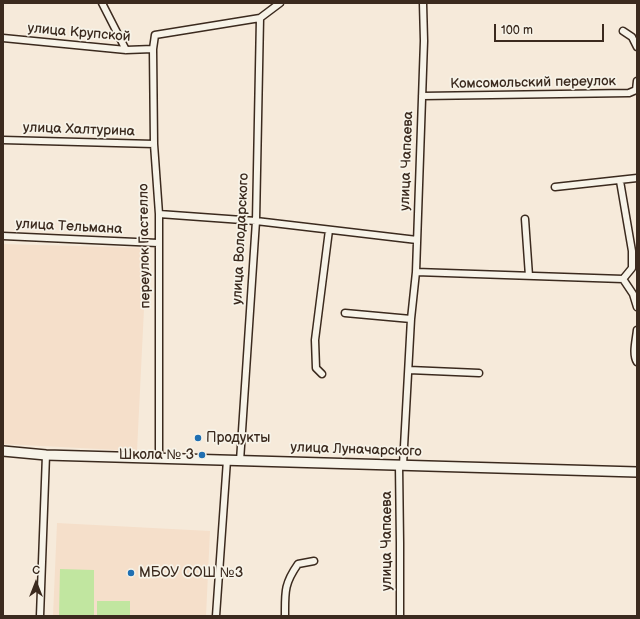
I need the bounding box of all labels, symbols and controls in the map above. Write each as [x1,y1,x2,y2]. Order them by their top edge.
scale bar [496,16,606,42]
street label: улица Крупской [27,20,131,46]
text: 100 m [501,23,533,38]
street label: Комсомольский переулок [450,73,616,93]
street label: улица Чапаева [397,111,417,211]
street label: улица Халтурина [23,120,135,140]
street label: улица Володарского [229,173,253,305]
street label: переулок Гастелло [136,183,154,309]
street label: улица Тельмана [15,216,123,238]
place label: Продукты [206,430,270,446]
marker: Продукты [193,433,203,443]
street label: улица Луначарского [290,439,422,461]
place label: Школа № 3 [119,447,194,463]
marker: Школа № 3 [197,450,207,460]
street label: улица Чапаева [379,491,395,591]
north arrow [16,563,56,603]
text: С [32,564,40,577]
place label: МБОУ СОШ №3 [139,565,243,581]
marker: МБОУ СОШ №3 [126,568,136,578]

